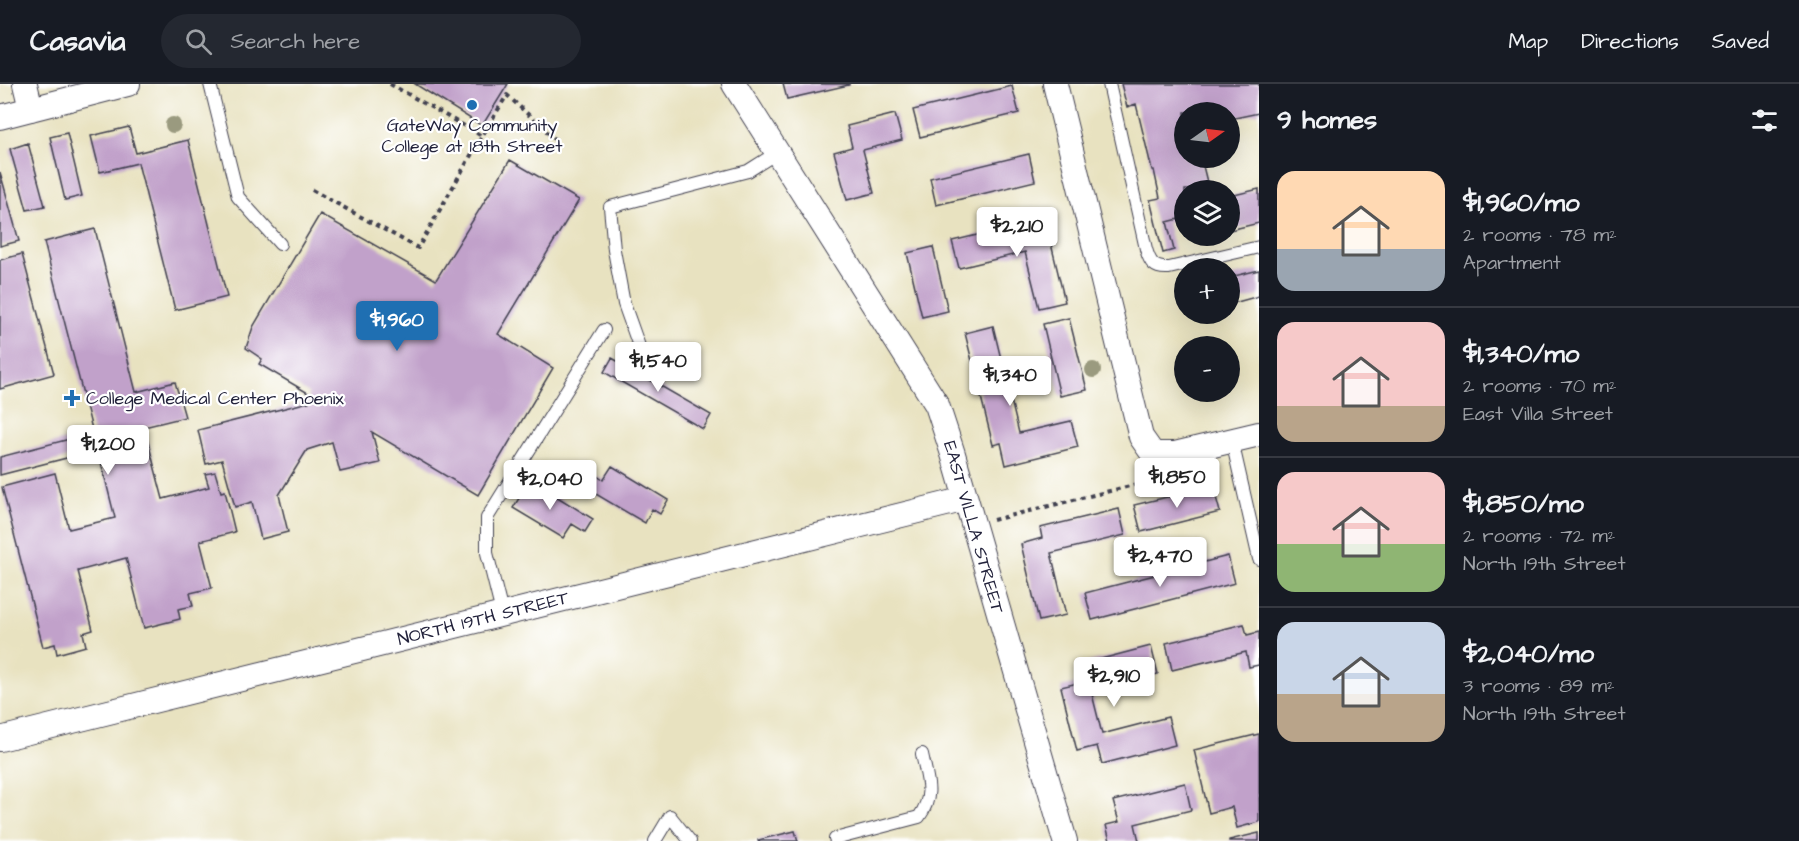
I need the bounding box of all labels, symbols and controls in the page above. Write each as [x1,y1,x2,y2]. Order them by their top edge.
search box [161,14,581,68]
text: Casavia [30,22,125,61]
icon: search [182,25,215,58]
text: Search here [230,26,360,57]
text: Map [1508,27,1548,56]
text: Directions [1581,27,1679,56]
text: Saved [1712,27,1769,56]
marker: GateWay Community College at 18th Street [465,98,479,112]
north arrow [1174,102,1240,168]
map controls [1174,102,1240,402]
text: 9 homes [1277,102,1377,138]
icon: filters [1748,104,1781,137]
place label: GateWay Community College at 18th Street [381,113,563,160]
button: layers [1174,180,1240,246]
text: $1,960/mo [1463,185,1580,221]
icon: home [1325,195,1397,267]
pin: $2,210 [968,207,1066,258]
text: $2,210 [991,212,1043,240]
text: 2 rooms · 78 m² [1463,221,1617,249]
text: Apartment [1463,249,1561,277]
button: + [1174,258,1240,324]
pin: $1,960 [348,301,446,352]
text: $1,960 [370,306,424,334]
button: − [1174,336,1240,402]
text: $1,340/mo [1463,336,1579,372]
pin: $1,540 [609,342,707,393]
icon: home [1325,346,1397,418]
text: $1,540 [629,347,687,375]
pin: $1,340 [961,356,1059,407]
text: $1,340 [983,361,1037,389]
text: 2 rooms · 70 m² [1463,372,1616,400]
place label: College Medical Center Phoenix [86,386,344,412]
marker: College Medical Center Phoenix [63,389,81,407]
text: East Villa Street [1463,400,1613,428]
pin: $1,200 [59,425,157,476]
text: $1,200 [81,430,135,458]
street label: EAST VILLA STREET [937,438,1010,617]
pin: $1,850 [1128,458,1226,509]
pin: $2,040 [501,460,599,511]
text: $1,850 [1149,463,1206,491]
text: $2,040 [518,465,582,493]
text: $1,850/mo [1463,486,1584,522]
icon: home [1325,496,1397,568]
text: 2 rooms · 72 m² [1463,522,1615,550]
pin: $2,470 [1111,537,1209,588]
text: $2,470 [1128,542,1192,570]
text: North 19th Street [1463,550,1625,578]
street label: NORTH 19TH STREET [395,585,572,652]
text: $2,040/mo [1463,636,1594,672]
icon: home [1325,646,1397,718]
pin: $2,910 [1065,657,1163,708]
text: $2,910 [1088,662,1140,690]
text: 3 rooms · 89 m² [1463,672,1615,700]
text: North 19th Street [1463,700,1625,728]

